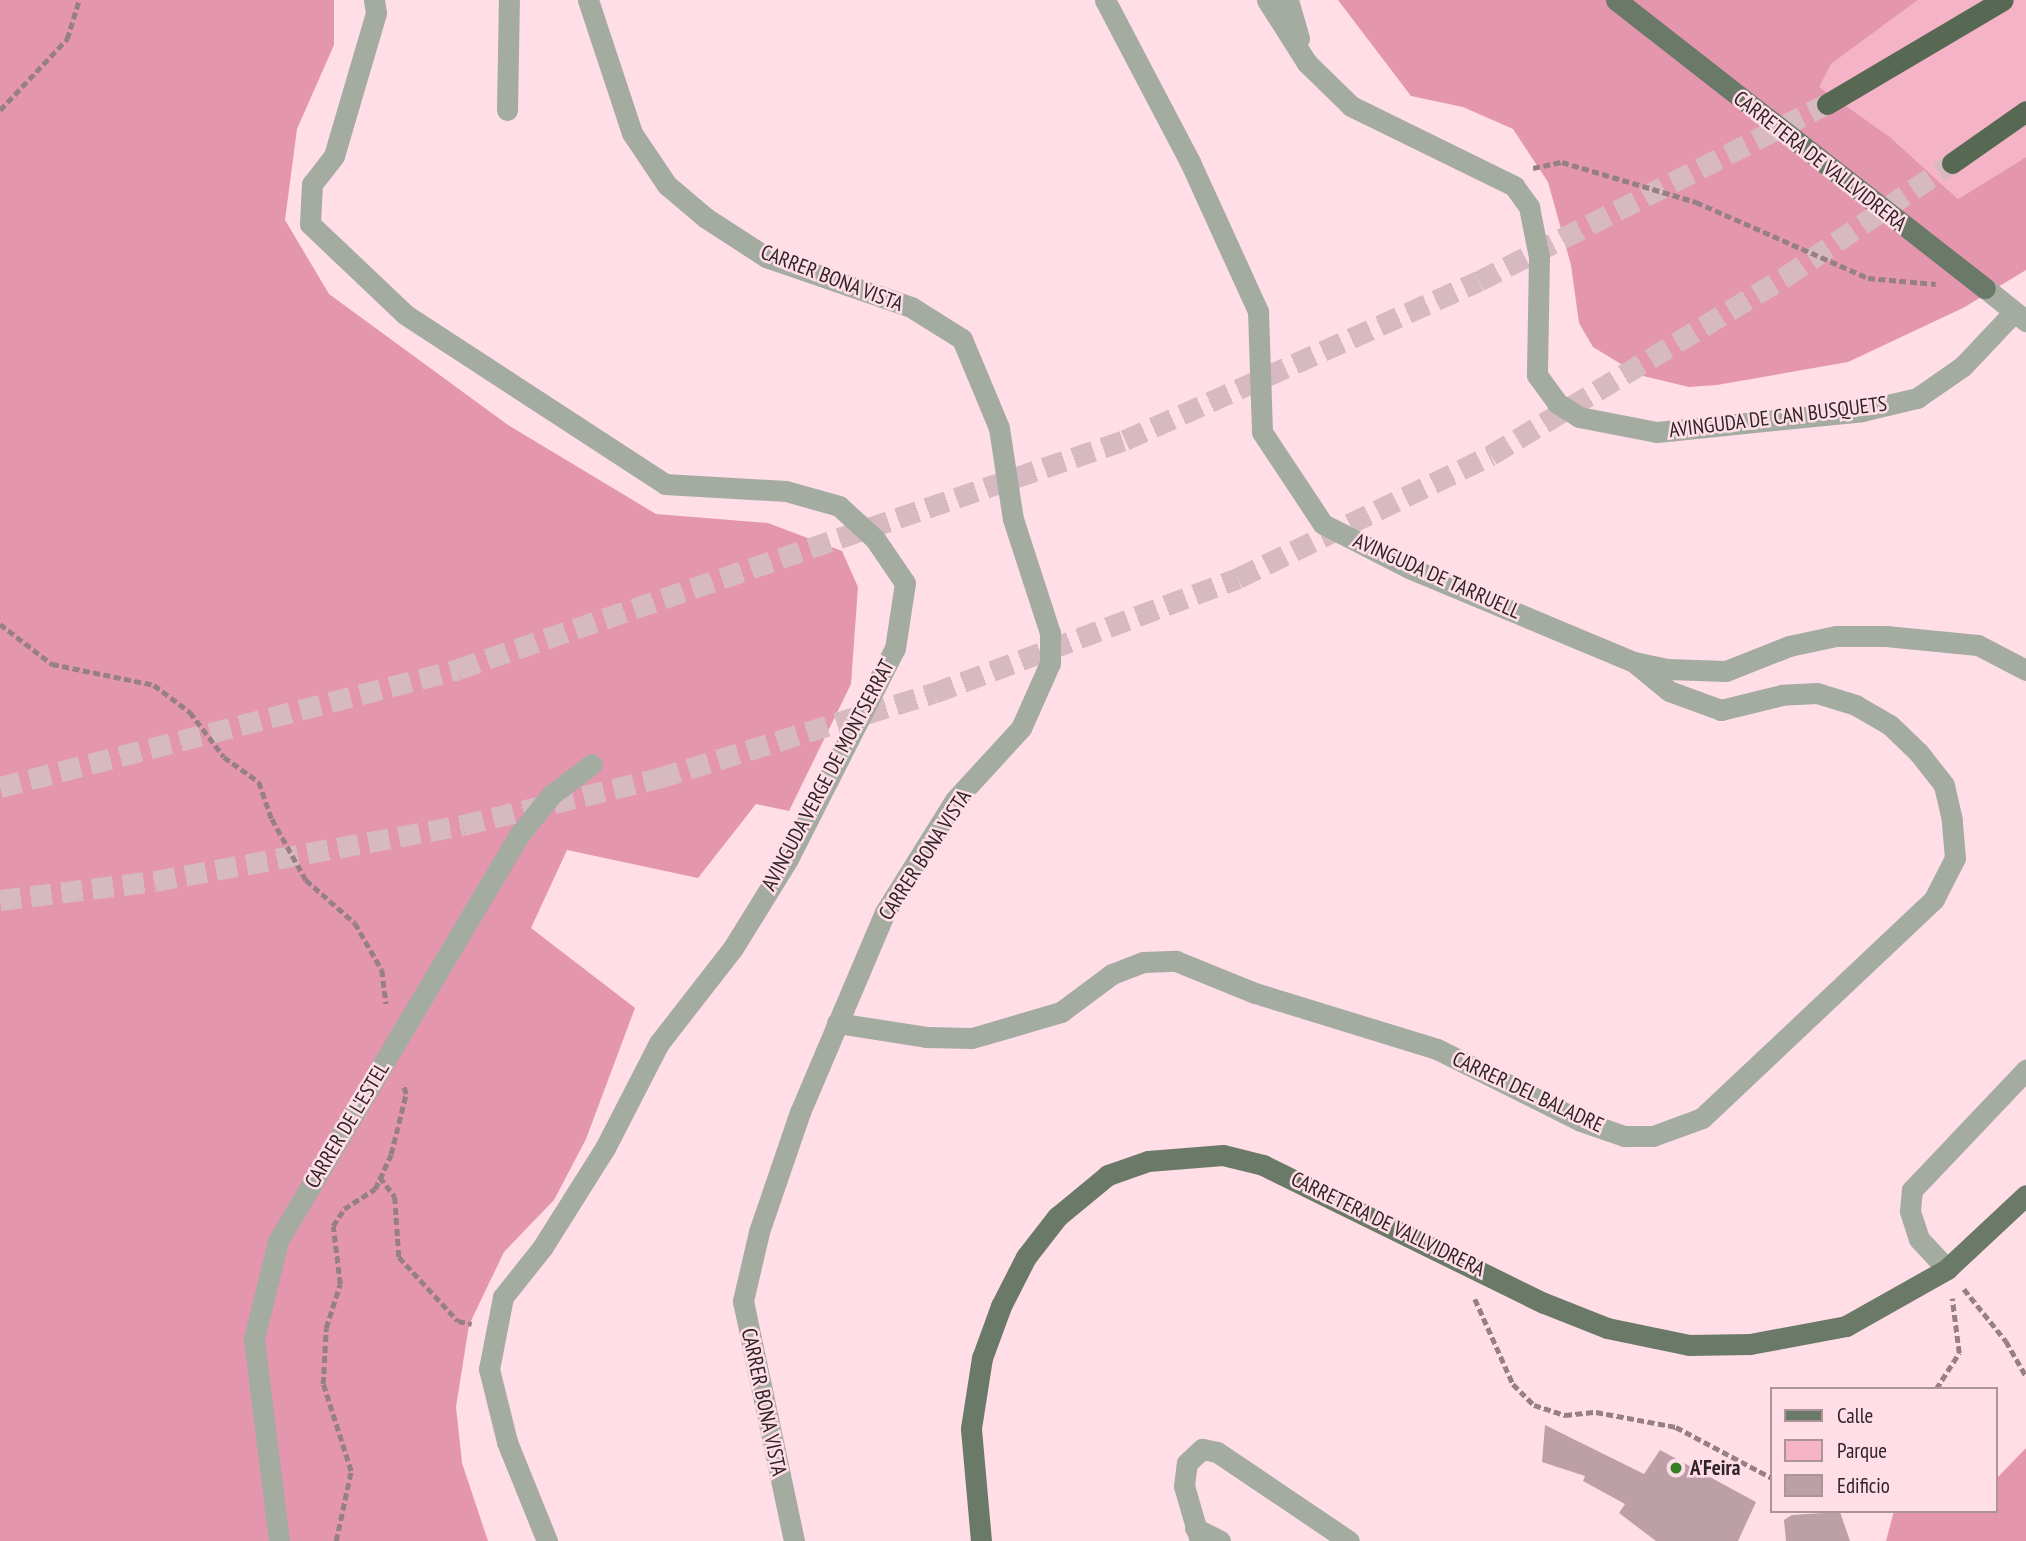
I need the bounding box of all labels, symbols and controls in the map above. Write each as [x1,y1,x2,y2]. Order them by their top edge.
street label: CARRETERA DE VALLVIDRERA [1728,85,1912,237]
street label: CARRER BONA VISTA [757,239,907,317]
street label: AVINGUDA DE CAN BUSQUETS [1667,391,1889,443]
street label: AVINGUDA DE TARRUELL [1349,528,1525,624]
street label: AVINGUDA VERGE DE MONTSERRAT [756,655,900,895]
street label: CARRER BONA VISTA [873,785,977,925]
street label: CARRER DEL BALADRE [1448,1046,1608,1138]
street label: CARRER DE L'ESTEL [299,1057,395,1193]
street label: CARRETERA DE VALLVIDRERA [1286,1166,1490,1282]
street label: CARRER BONA VISTA [736,1325,792,1479]
legend [1770,1387,1998,1513]
text: Calle [1837,1402,1873,1429]
text: Parque [1837,1437,1887,1464]
place label: A'Feira [1690,1455,1740,1481]
marker: A'Feira [1668,1460,1684,1476]
text: Edificio [1837,1472,1890,1499]

